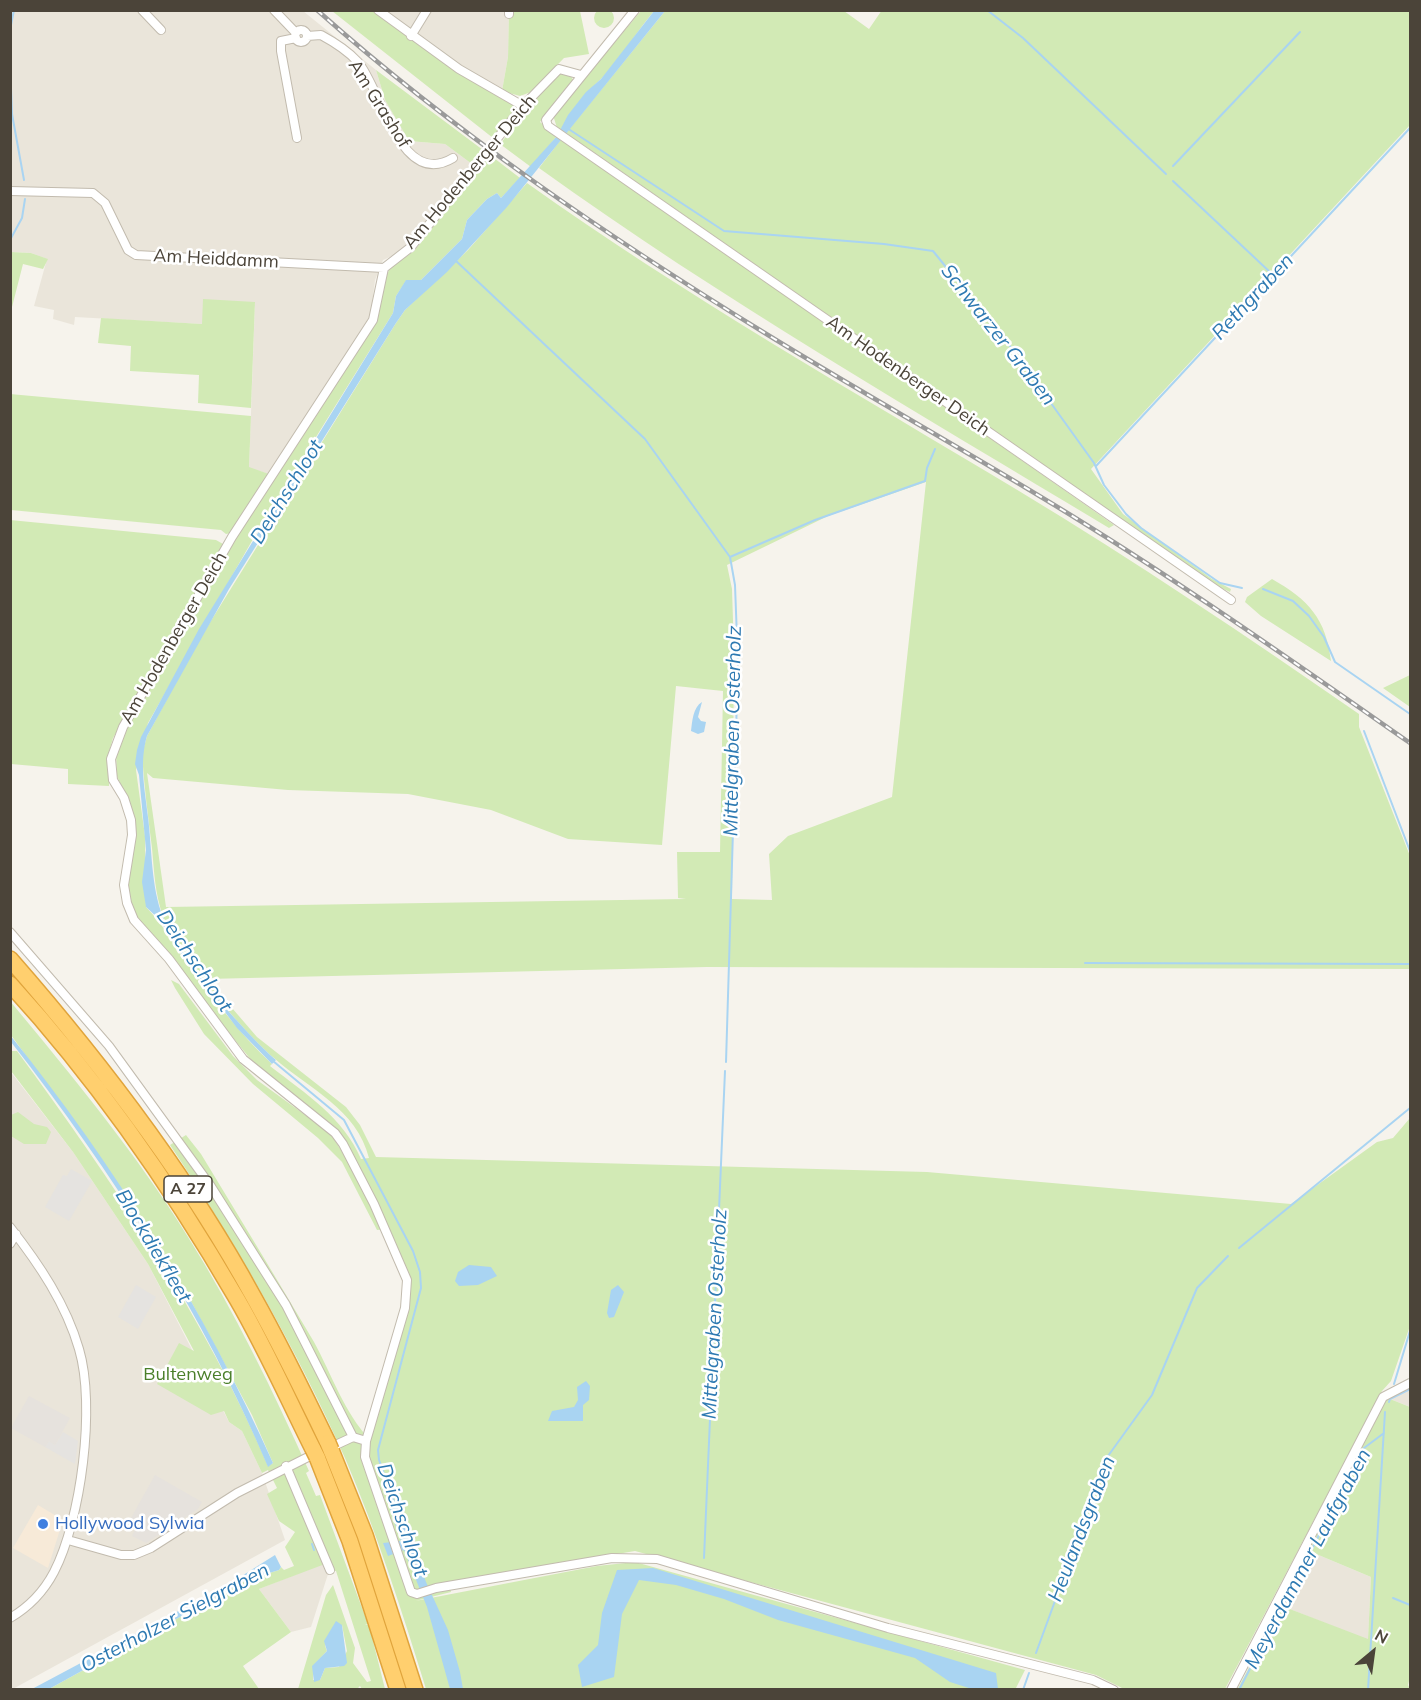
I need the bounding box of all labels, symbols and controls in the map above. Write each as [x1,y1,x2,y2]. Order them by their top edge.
street label: Am Grashof [343,56,415,152]
street label: Am Hodenberger Deich [399,90,541,254]
street label: Am Heiddamm [153,245,279,273]
water label: Rethgraben [1207,249,1299,345]
water label: Schwarzer Graben [935,260,1061,410]
street label: Am Hodenberger Deich [822,311,994,441]
water label: Deichschloot [245,436,329,548]
street label: Am Hodenberger Deich [116,548,232,728]
water label: Mittelgraben Osterholz [719,625,747,837]
water label: Deichschloot [151,905,237,1017]
road number: A 27 [164,1176,212,1202]
water label: Blockdiekfleet [110,1185,196,1307]
water label: Mittelgraben Osterholz [697,1208,733,1420]
park label: Bultenweg [143,1364,233,1386]
water label: Meyerdammer Laufgraben [1240,1445,1376,1673]
water label: Heulandsgraben [1043,1453,1121,1605]
water label: Deichschloot [371,1460,433,1580]
place label: Hollywood Sylwia [55,1513,205,1535]
marker: Hollywood Sylwia [36,1517,50,1531]
water label: Osterholzer Sielgraben [76,1558,274,1678]
north arrow [1343,1622,1403,1682]
text: N [1372,1625,1392,1648]

